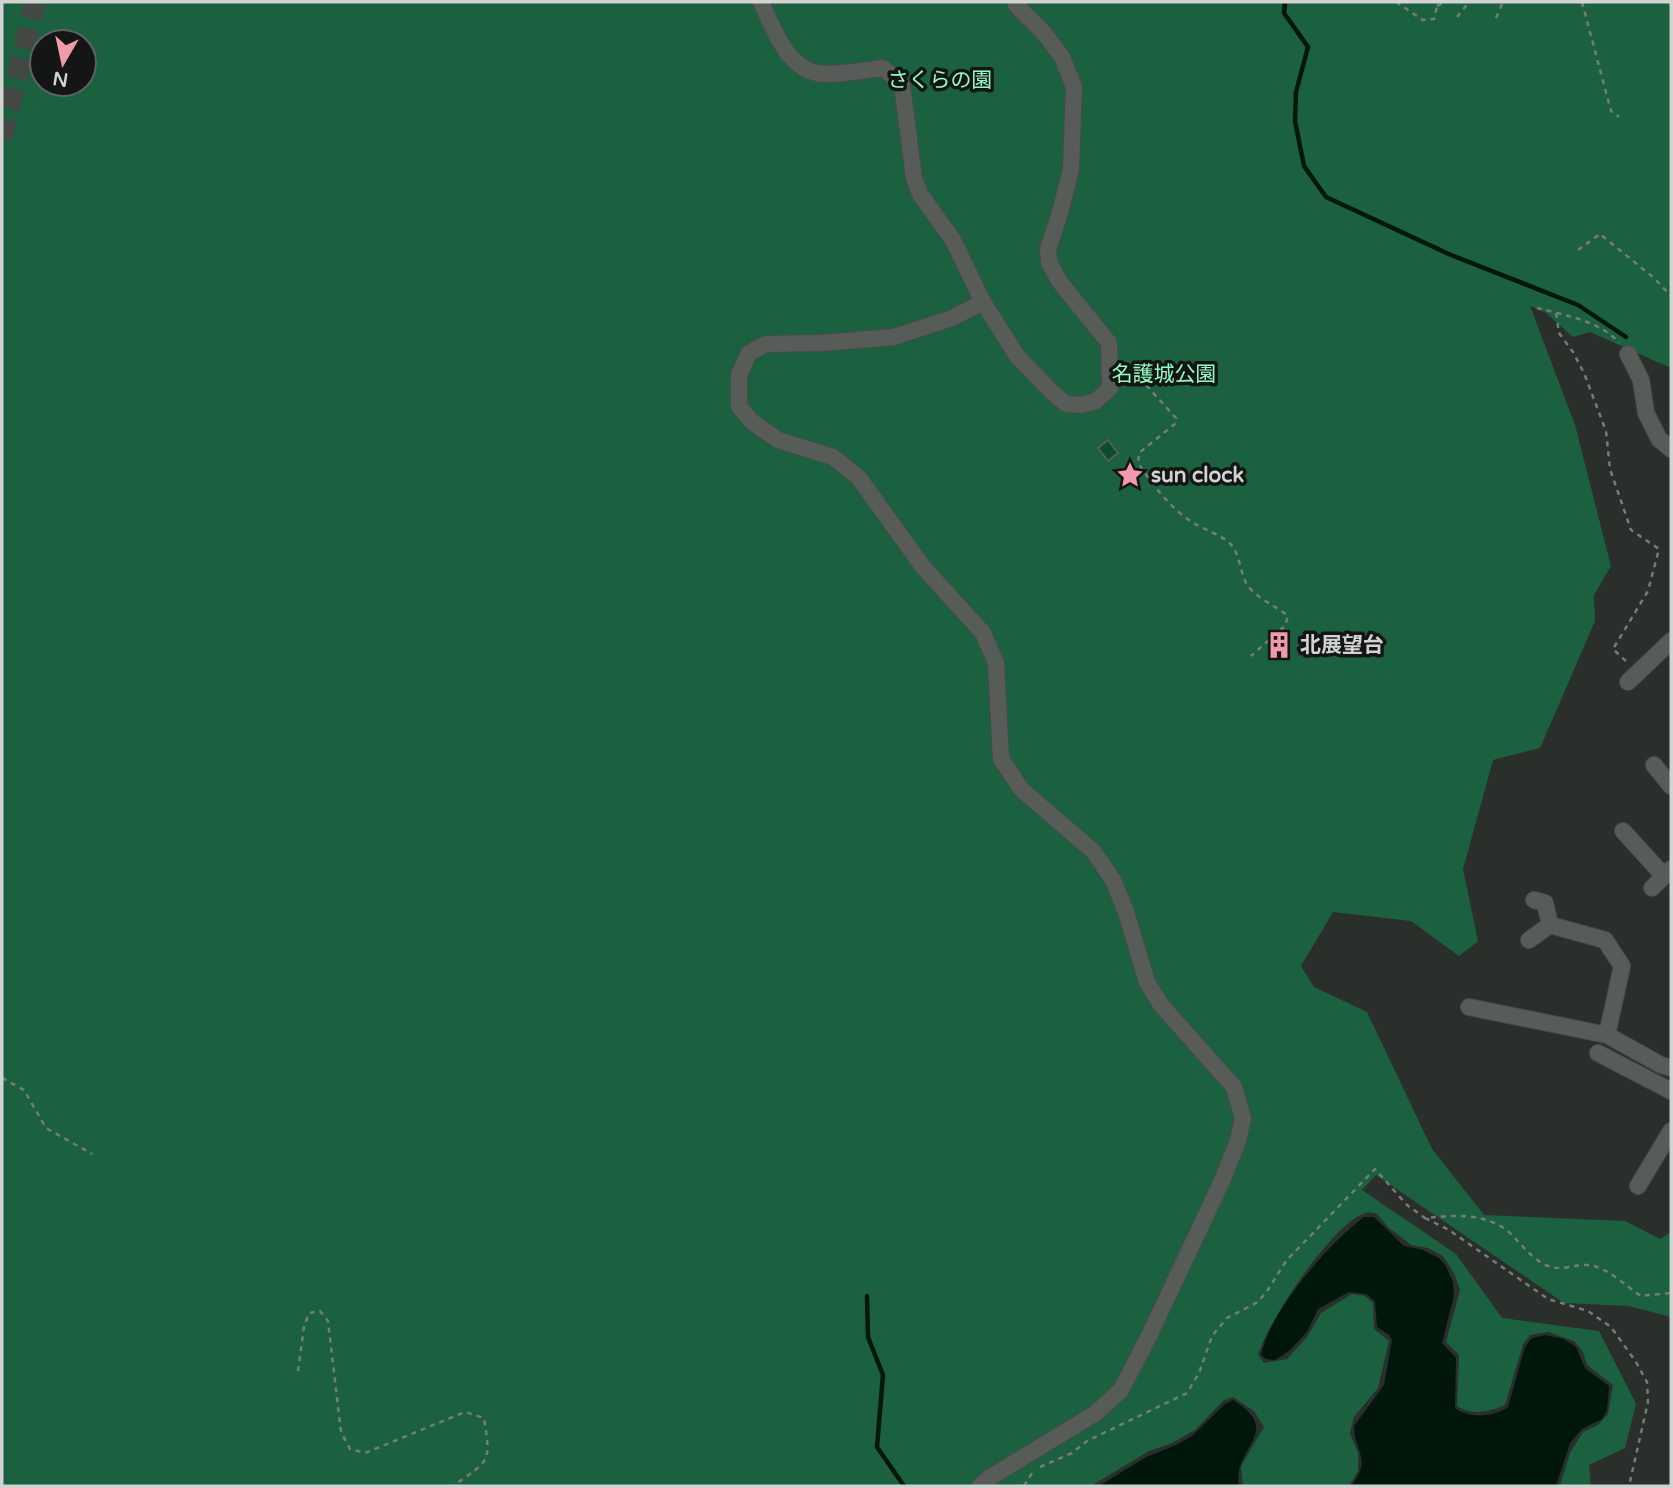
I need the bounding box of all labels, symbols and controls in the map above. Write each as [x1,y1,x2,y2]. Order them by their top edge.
north arrow [28,28,98,98]
text: N [51,67,70,91]
park label: さくらの園 [888,68,993,93]
park label: 名護城公園 [1112,362,1217,387]
place icon: sun clock [1115,460,1145,490]
place label: sun clock [1151,463,1245,488]
building icon: 北展望台 [1264,630,1294,660]
place label: 北展望台 [1300,633,1384,658]

